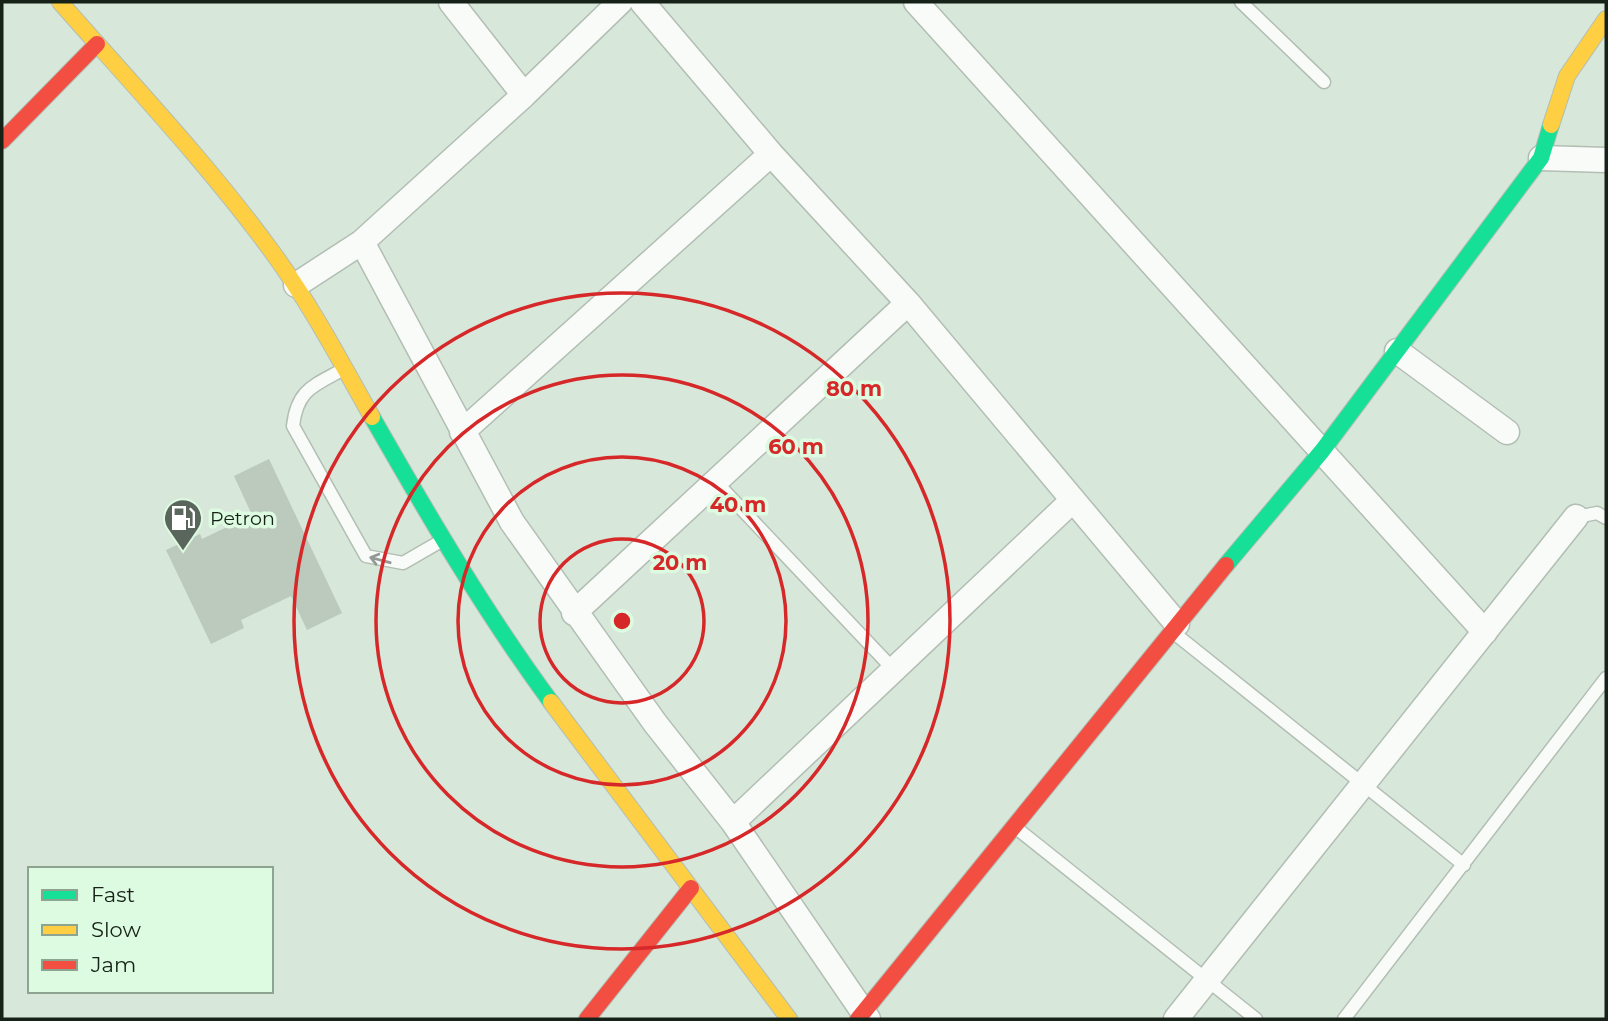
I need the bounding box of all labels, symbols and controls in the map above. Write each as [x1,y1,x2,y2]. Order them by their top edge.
text: 80 m [826,376,882,401]
text: 60 m [768,434,824,459]
text: 40 m [710,492,766,517]
fuel station icon: Petron [162,497,204,552]
place label: Petron [210,507,275,530]
text: 20 m [653,550,707,575]
one-way arrow [369,553,391,566]
centre of rings [610,609,634,633]
legend [28,867,273,993]
text: Fast [91,882,135,907]
text: Slow [91,917,141,942]
text: Jam [90,952,136,977]

